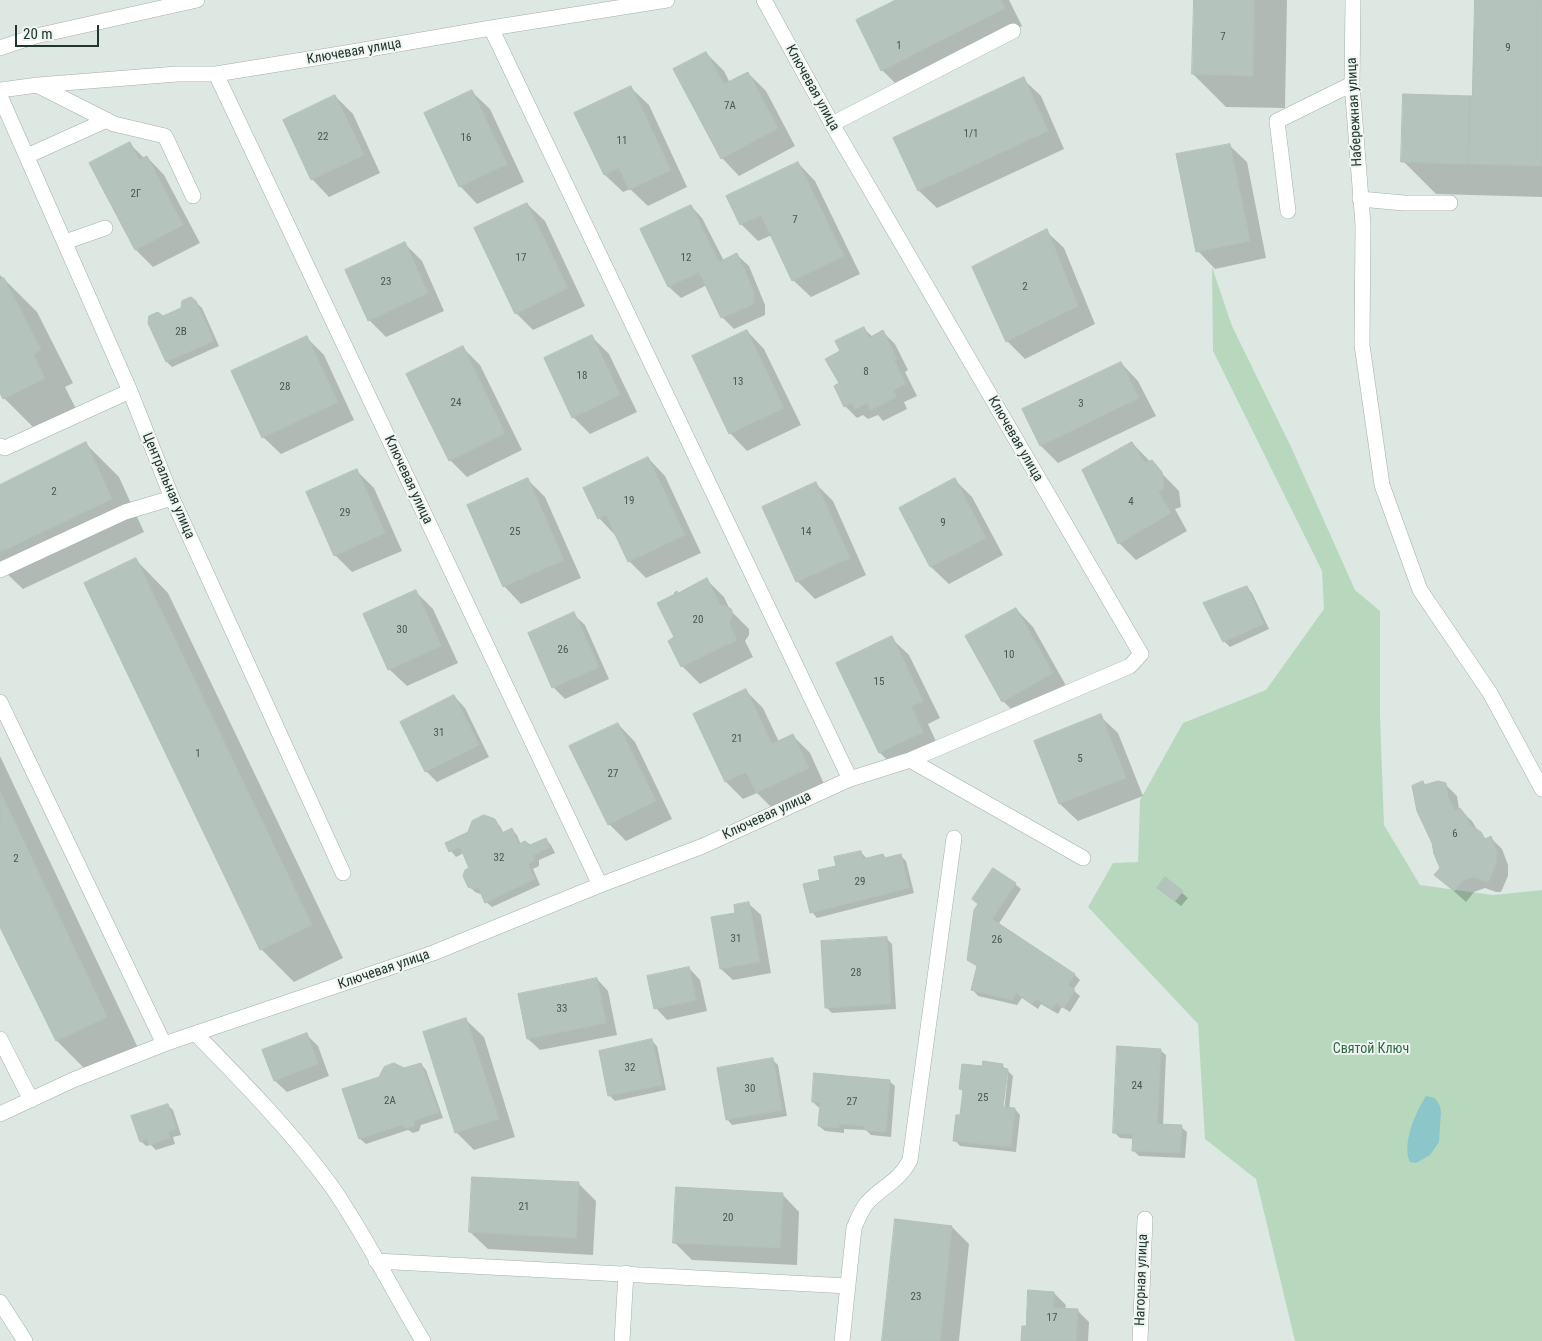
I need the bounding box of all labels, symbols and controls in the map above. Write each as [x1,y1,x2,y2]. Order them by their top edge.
scale bar [18,15,101,47]
text: 20 m [23,25,53,43]
house number: 7 [1220,30,1226,44]
street label: Ключевая улица [305,35,403,69]
house number: 1 [896,39,902,53]
house number: 9 [1505,41,1511,55]
street label: Ключевая улица [781,42,843,134]
street label: Набережная улица [1344,57,1366,167]
house number: 7А [724,99,736,113]
house number: 1/1 [964,127,978,141]
house number: 22 [318,130,328,144]
house number: 16 [461,131,471,145]
house number: 11 [617,134,627,148]
house number: 2Г [131,187,141,201]
house number: 7 [792,213,798,227]
house number: 17 [516,251,526,265]
house number: 12 [681,251,691,265]
house number: 23 [381,275,391,289]
house number: 2 [1022,280,1028,294]
house number: 2В [175,325,187,339]
house number: 8 [863,365,869,379]
house number: 18 [577,369,587,383]
house number: 13 [733,375,743,389]
house number: 28 [280,380,290,394]
street label: Ключевая улица [984,393,1046,485]
house number: 24 [451,396,461,410]
house number: 3 [1078,397,1084,411]
street label: Центральная улица [138,430,198,542]
street label: Ключевая улица [380,433,436,527]
house number: 2 [51,485,57,499]
house number: 19 [624,494,634,508]
house number: 4 [1128,495,1134,509]
house number: 29 [340,506,350,520]
house number: 9 [940,516,946,530]
house number: 25 [510,525,520,539]
house number: 14 [801,525,811,539]
house number: 20 [693,613,703,627]
house number: 30 [397,623,407,637]
house number: 26 [558,643,568,657]
house number: 10 [1004,648,1014,662]
house number: 15 [874,675,884,689]
house number: 31 [434,726,444,740]
house number: 21 [732,732,742,746]
house number: 1 [195,747,201,761]
house number: 5 [1077,752,1083,766]
house number: 27 [608,767,618,781]
street label: Ключевая улица [720,788,814,844]
house number: 6 [1452,827,1458,841]
house number: 32 [494,851,504,865]
house number: 2 [13,852,19,866]
house number: 29 [855,875,865,889]
house number: 31 [731,932,741,946]
house number: 26 [992,933,1002,947]
street label: Ключевая улица [336,946,432,994]
house number: 28 [851,966,861,980]
house number: 33 [557,1002,567,1016]
park label: Святой Ключ [1333,1041,1409,1057]
house number: 32 [625,1061,635,1075]
house number: 24 [1132,1079,1142,1093]
house number: 30 [745,1082,755,1096]
house number: 25 [978,1091,988,1105]
house number: 2А [384,1094,396,1108]
house number: 27 [847,1095,857,1109]
house number: 21 [519,1200,529,1214]
house number: 20 [723,1211,733,1225]
street label: Нагорная улица [1132,1234,1152,1326]
house number: 23 [911,1290,921,1304]
house number: 17 [1047,1311,1057,1325]

